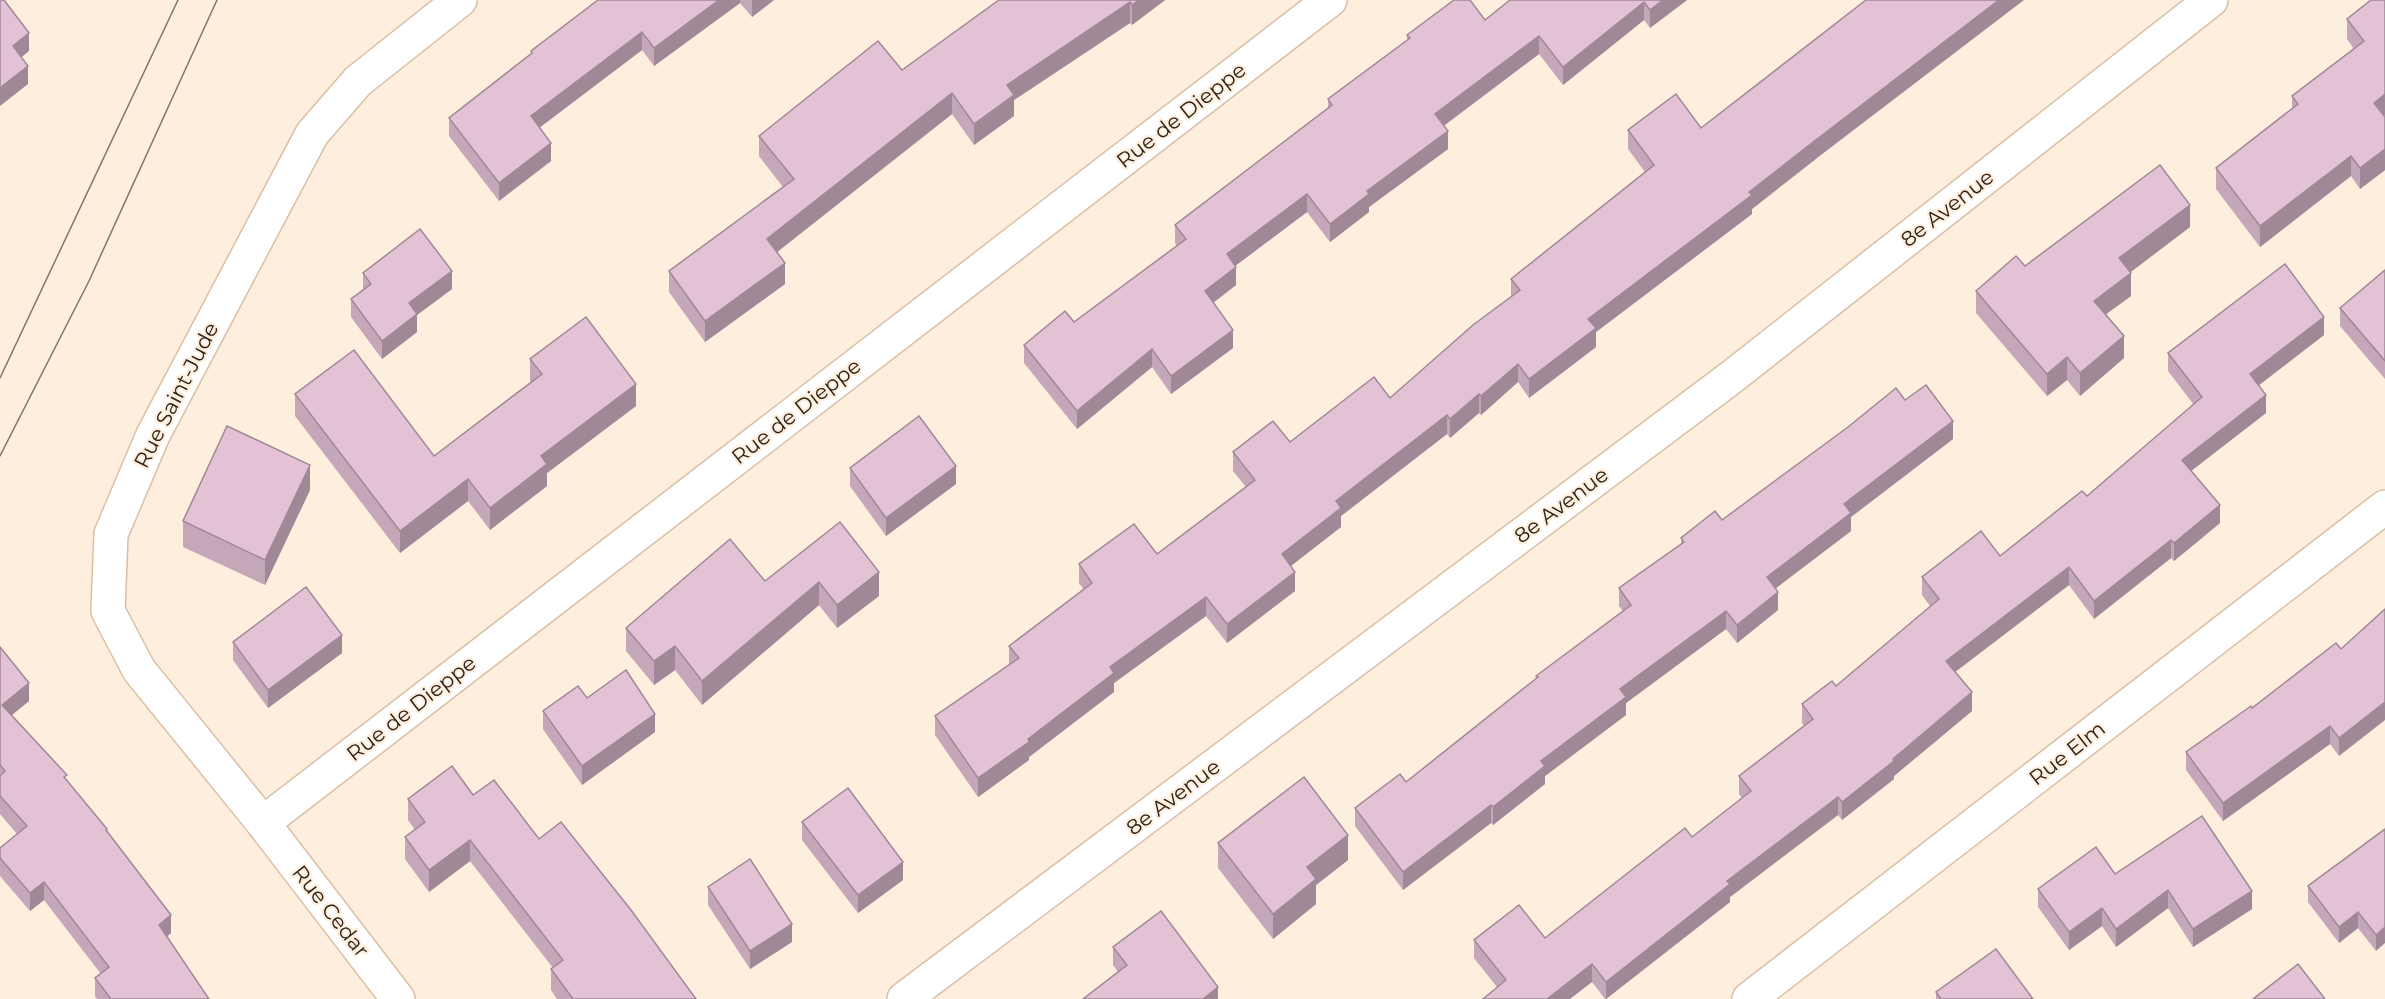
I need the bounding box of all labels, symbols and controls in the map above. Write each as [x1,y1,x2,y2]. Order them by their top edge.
street label: Rue de Dieppe [1112,57,1250,173]
street label: 8e Avenue [1896,164,1998,252]
street label: Rue Saint-Jude [129,318,223,472]
street label: Rue de Dieppe [727,353,865,469]
street label: 8e Avenue [1509,462,1613,548]
street label: Rue de Dieppe [342,650,480,766]
street label: Rue Elm [2024,716,2110,790]
street label: 8e Avenue [1121,754,1225,840]
street label: Rue Cedar [287,860,375,962]

